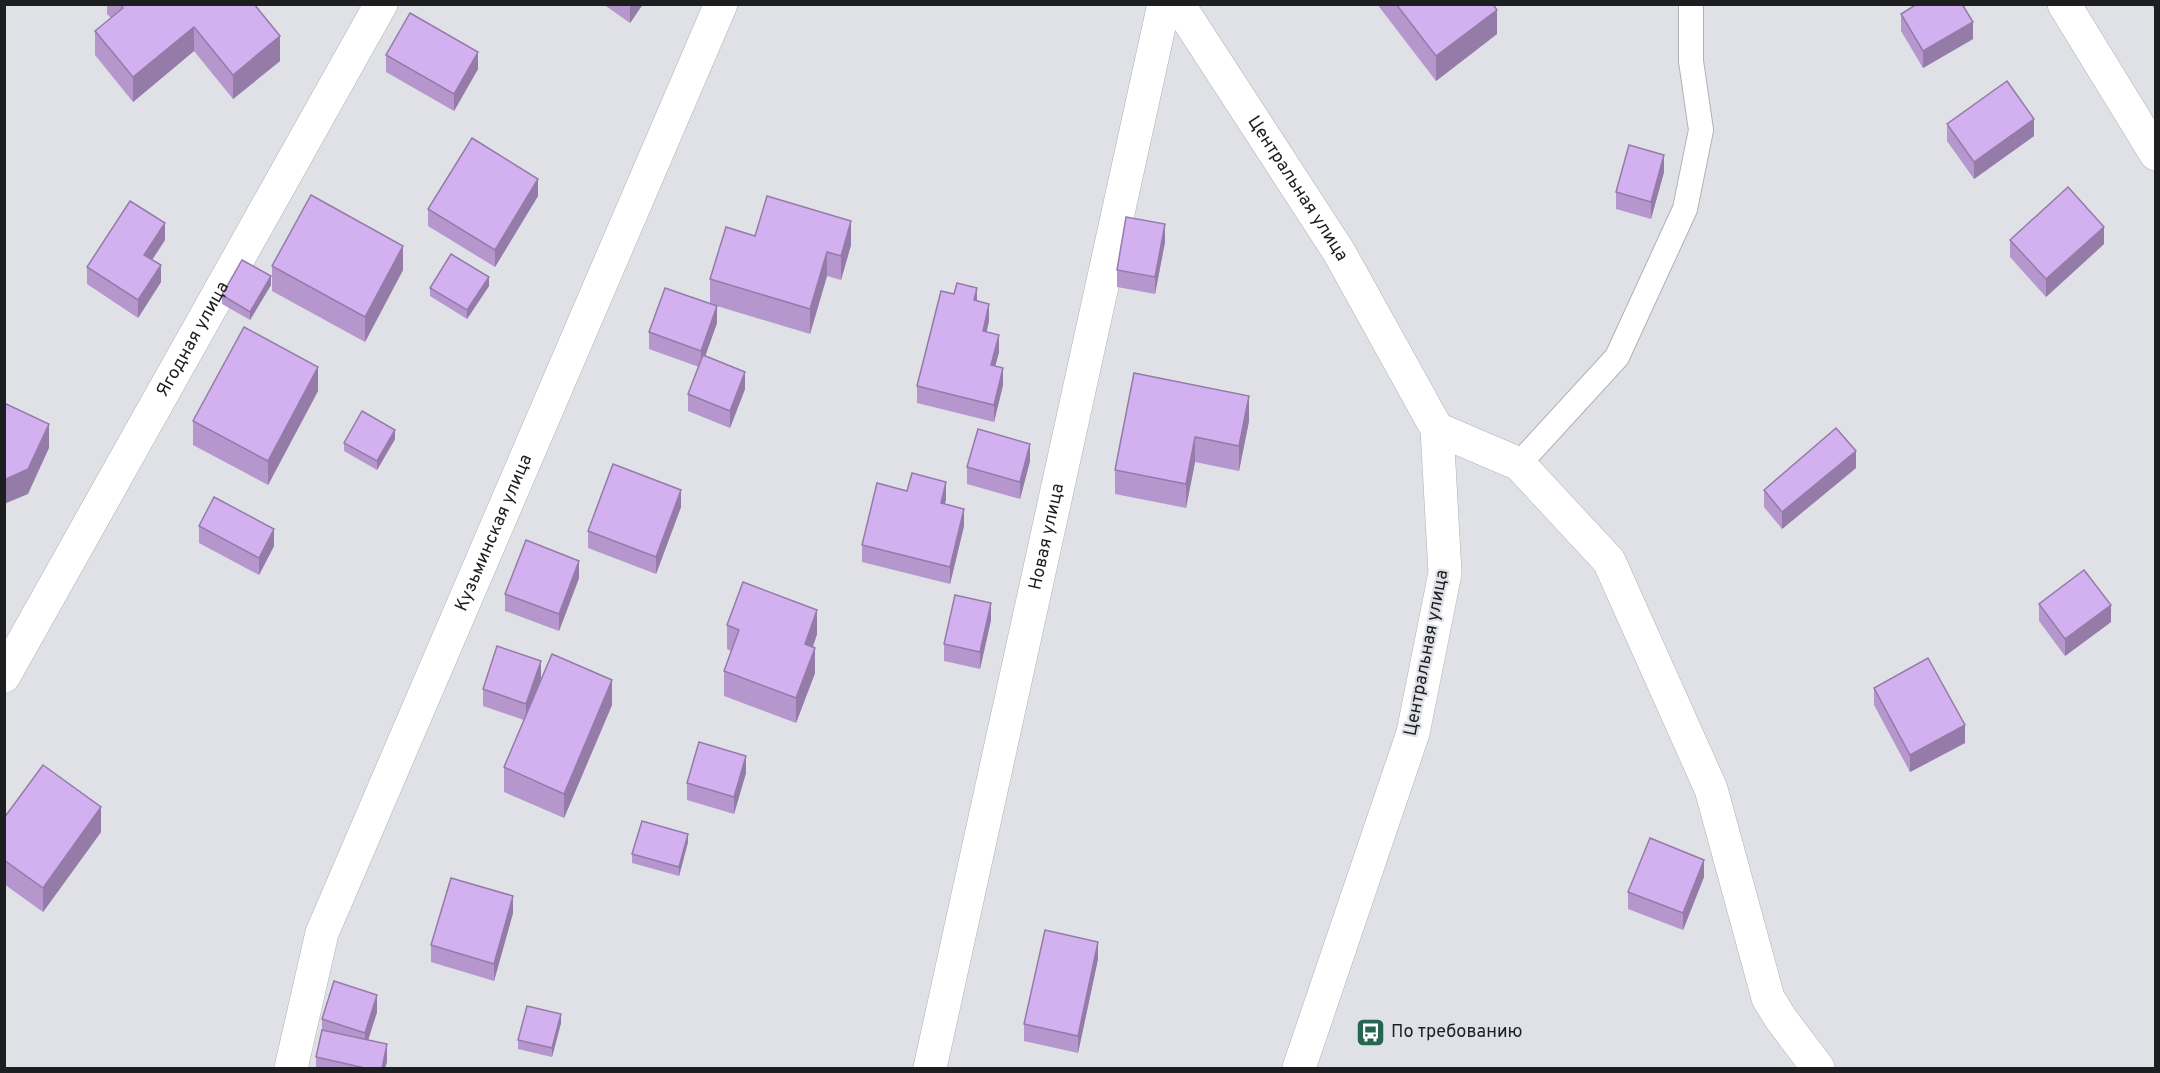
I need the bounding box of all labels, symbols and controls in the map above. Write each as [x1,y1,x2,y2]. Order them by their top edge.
street label: Центральная улица [1242,111,1353,265]
street label: Ягодная улица [151,277,234,401]
street label: Кузьминская улица [450,451,538,615]
street label: Новая улица [1024,481,1070,592]
street label: Центральная улица [1400,568,1454,738]
bus stop icon: По требованию [1354,1016,1386,1048]
place label: По требованию [1391,1021,1523,1044]

